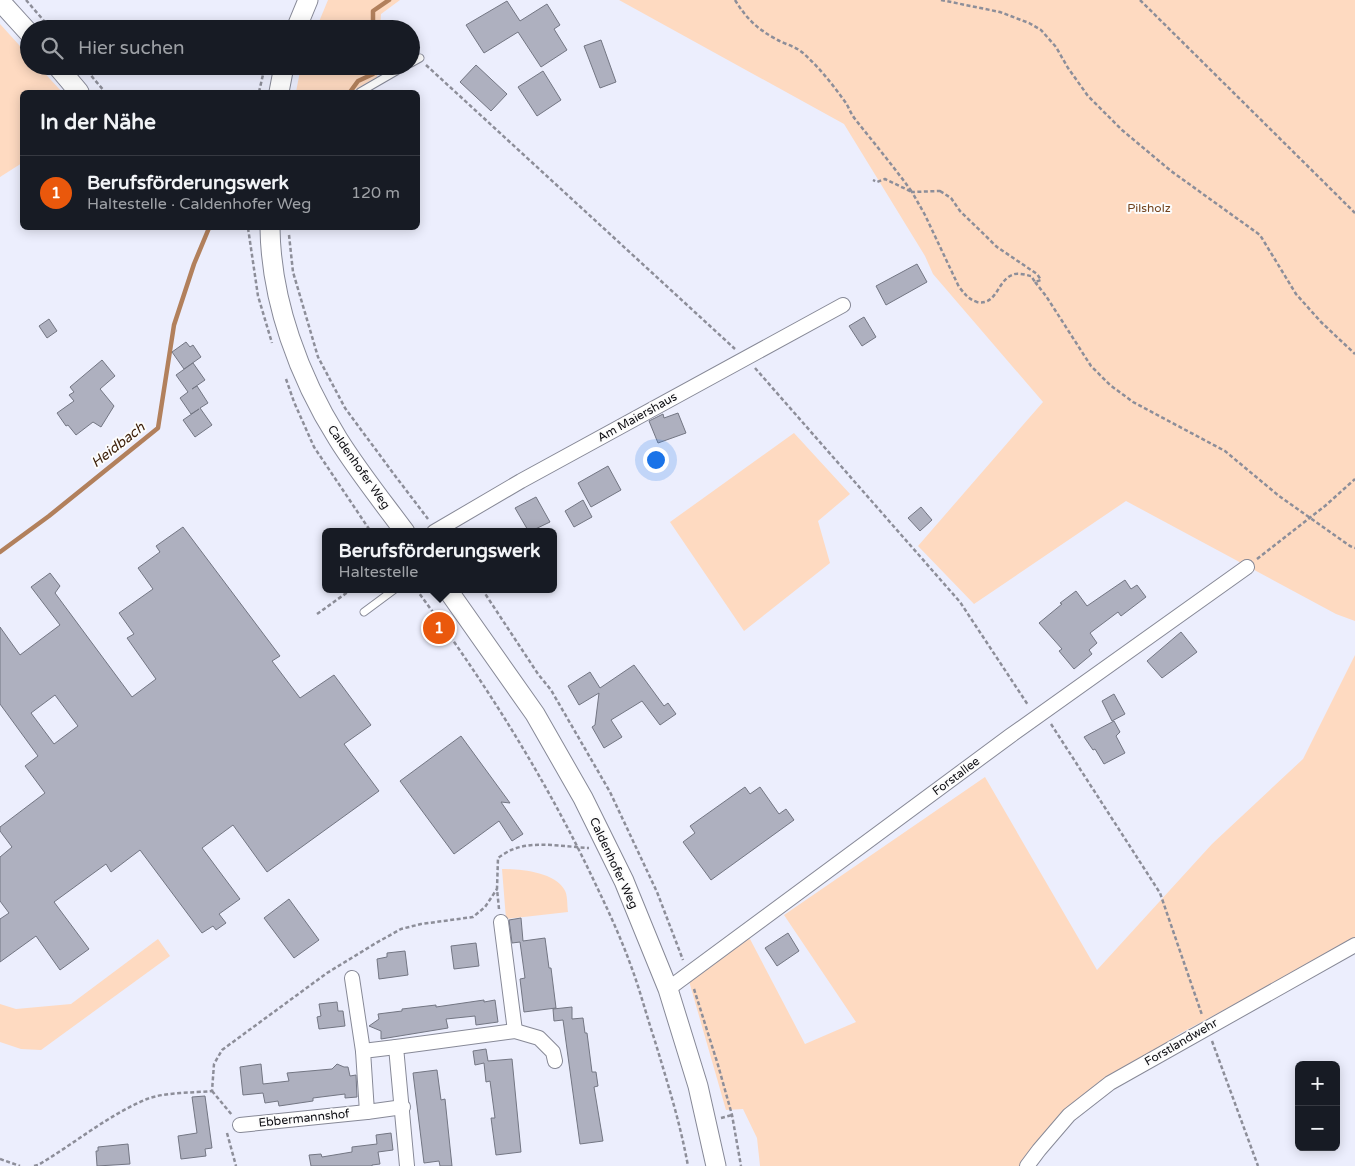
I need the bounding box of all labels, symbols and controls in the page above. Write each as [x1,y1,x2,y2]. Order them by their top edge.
search box [20,20,420,75]
icon: search [38,34,66,62]
text: Hier suchen [78,37,185,59]
text: In der Nähe [40,110,156,135]
text: Berufsförderungswerk [87,172,289,194]
text: 1 [51,183,61,203]
text: 120 m [351,183,400,203]
text: Haltestelle · Caldenhofer Weg [87,194,311,214]
park label: Pilsholz [1127,201,1171,215]
street label: Am Maiershaus [595,389,679,445]
water label: Heidbach [88,419,149,471]
street label: Caldenhofer Weg [325,422,393,512]
your location [643,447,669,473]
popup [322,528,557,593]
text: Berufsförderungswerk [339,540,540,562]
text: Haltestelle [339,562,418,582]
pin: 1 [423,609,455,647]
street label: Forstallee [930,754,982,798]
street label: Caldenhofer Weg [587,815,641,911]
street label: Forstlandwehr [1142,1015,1220,1068]
map controls [1295,1061,1340,1151]
button: + [1295,1061,1340,1106]
street label: Ebbermannshof [258,1106,351,1130]
button: − [1295,1106,1340,1151]

